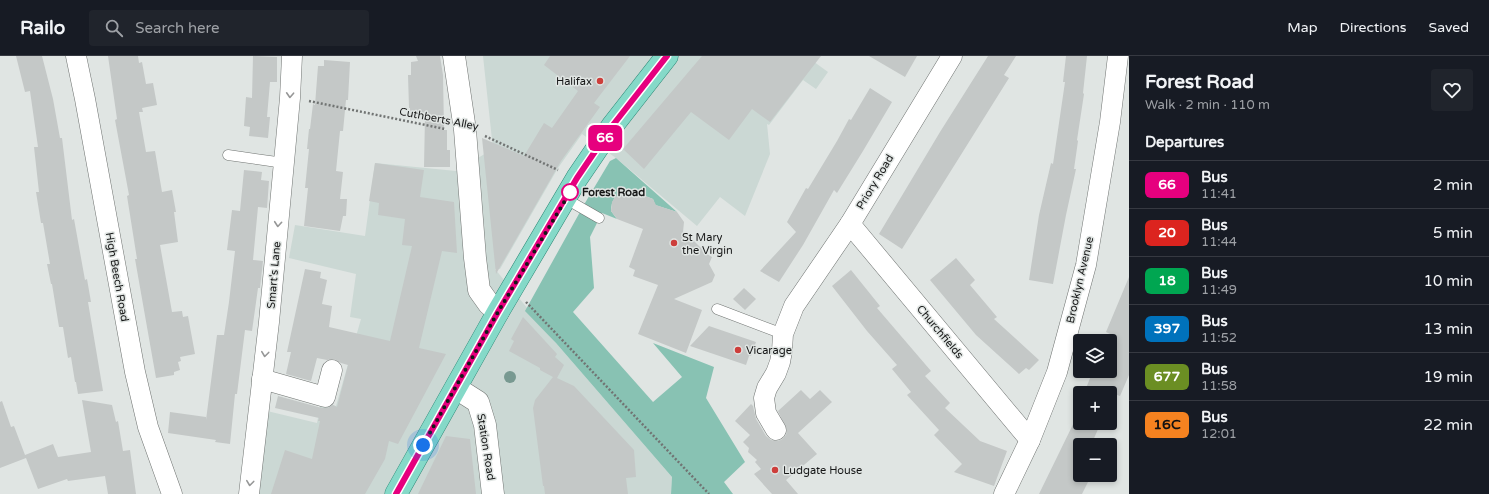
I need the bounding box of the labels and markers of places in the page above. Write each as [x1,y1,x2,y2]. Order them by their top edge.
place label: Halifax [556,75,592,88]
marker: Halifax [595,76,605,86]
marker: Forest Road [561,183,579,201]
place label: Forest Road [582,186,645,199]
place label: St Mary the Virgin [682,231,733,257]
marker: St Mary the Virgin [669,238,679,248]
place label: Vicarage [746,344,792,357]
marker: Vicarage [733,345,743,355]
place label: Ludgate House [783,464,862,477]
marker: Ludgate House [770,465,780,475]

